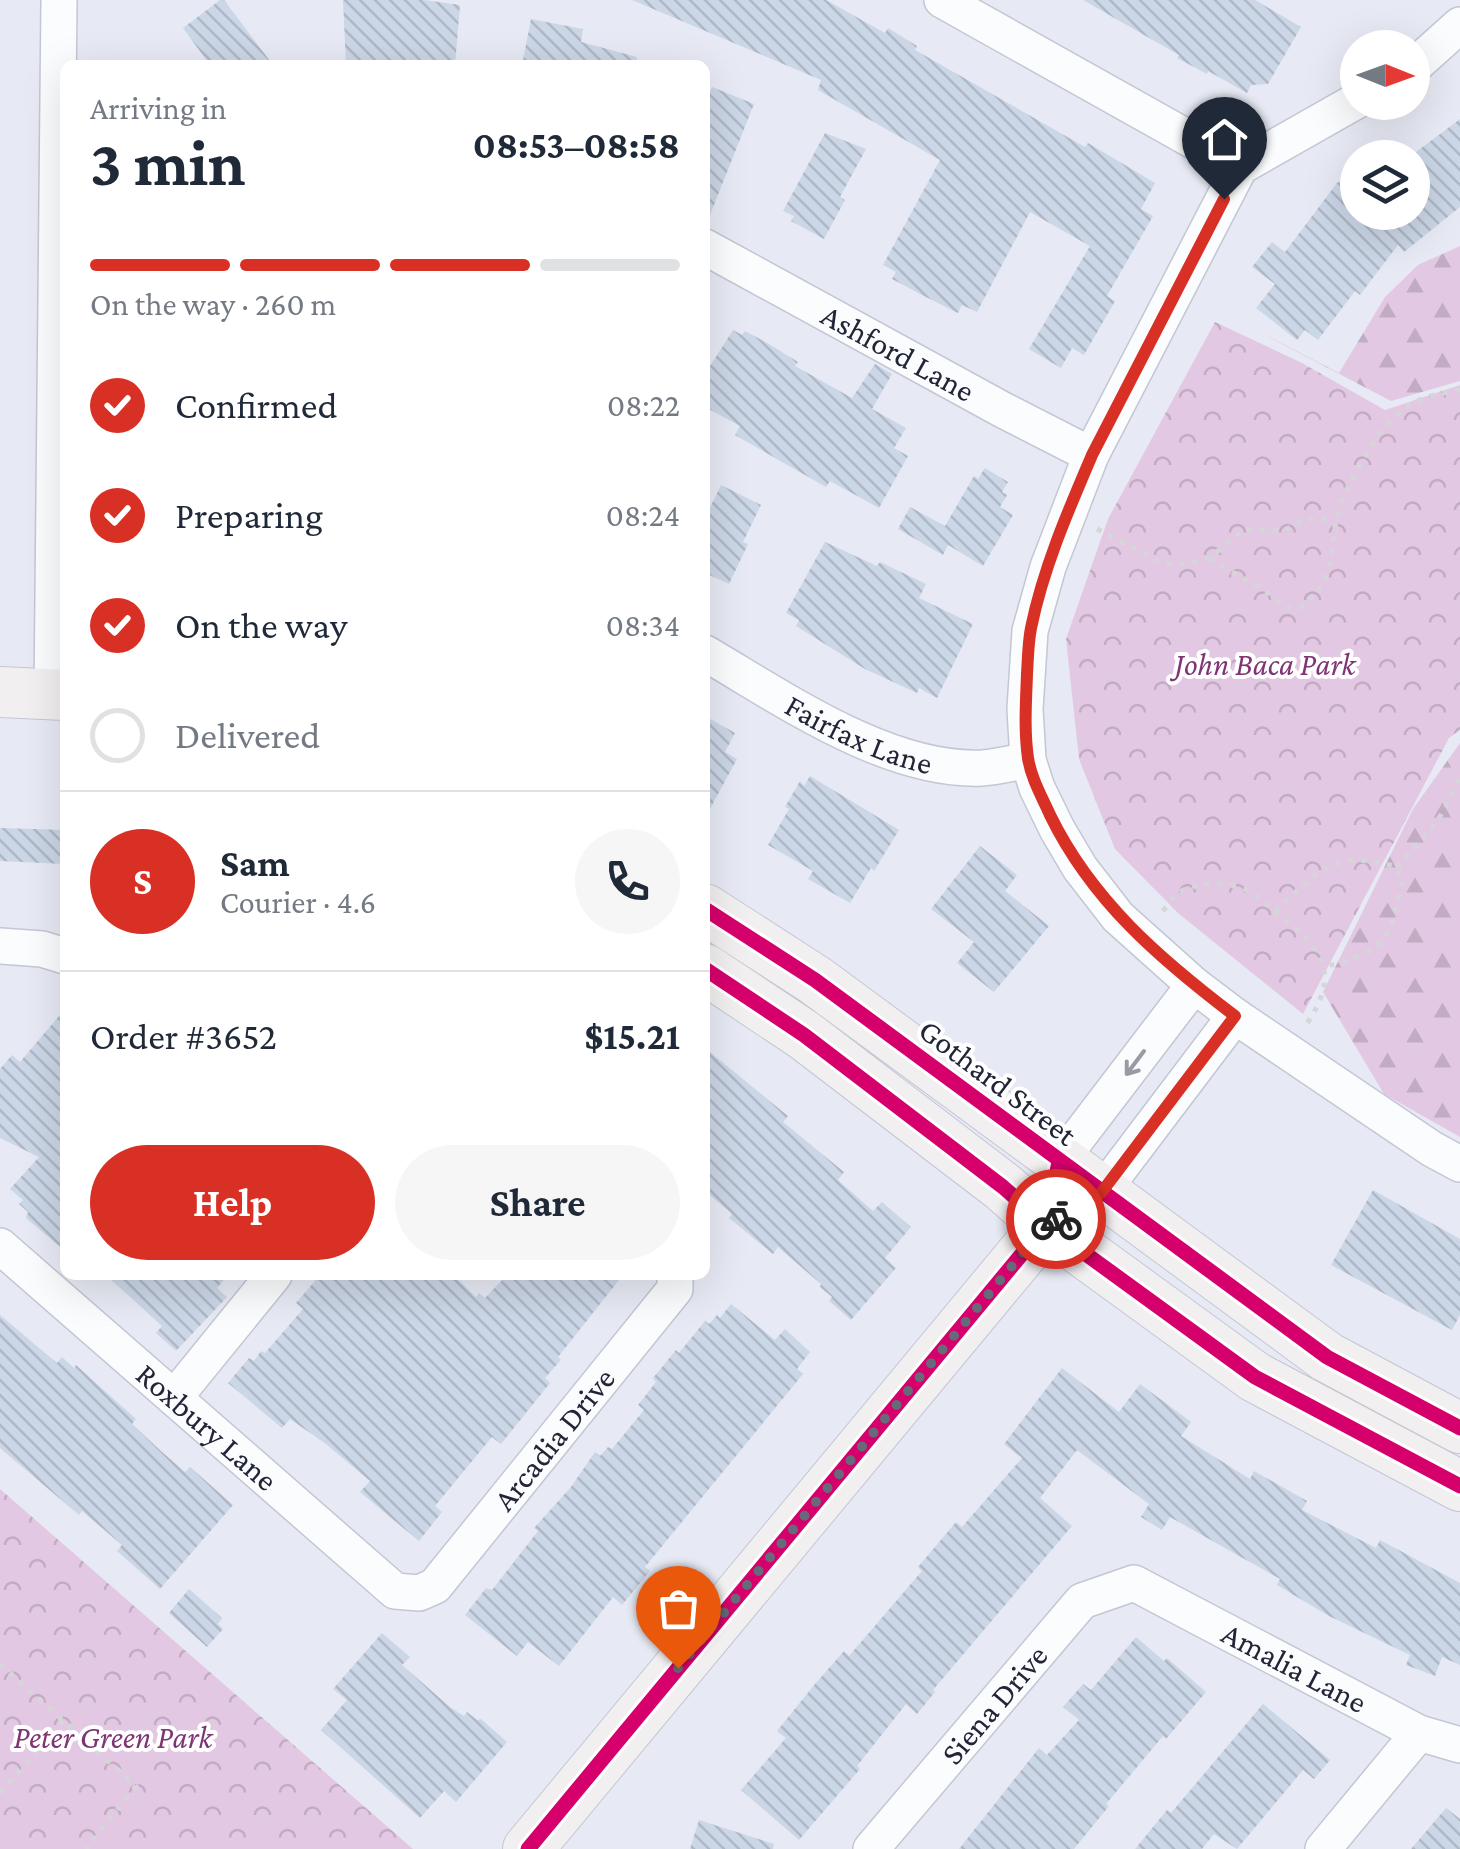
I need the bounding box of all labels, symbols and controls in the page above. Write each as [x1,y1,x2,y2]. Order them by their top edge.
north arrow [1340,30,1430,120]
map controls [1340,30,1430,230]
text: Arriving in [90,90,227,126]
pin [1182,97,1267,200]
icon: home [1197,112,1252,167]
text: 08:53–08:58 [473,124,680,166]
text: 3 min [90,127,245,199]
button: layers [1340,140,1430,230]
text: On the way · 260 m [90,286,336,322]
street label: Ashford Lane [815,296,981,409]
icon: check [90,378,145,433]
text: Confirmed [175,384,338,426]
text: 08:22 [607,387,680,423]
icon: check [90,488,145,543]
text: Preparing [175,494,323,536]
text: 08:24 [606,497,680,533]
icon: check [90,598,145,653]
text: On the way [175,604,347,646]
text: 08:34 [606,607,680,643]
park label: John Baca Park [1169,646,1358,682]
street label: Fairfax Lane [779,687,936,781]
text: Delivered [175,714,320,756]
button: phone [575,829,680,934]
text: Sam [220,842,290,884]
text: S [133,860,152,902]
text: Courier · 4.6 [220,884,376,920]
street label: Gothard Street [912,1011,1084,1153]
text: Order #3652 [90,1015,277,1057]
text: $15.21 [584,1015,680,1057]
one-way arrow [1125,1049,1146,1076]
button: Help [90,1145,375,1260]
button: Share [395,1145,680,1260]
courier [1006,1169,1106,1269]
icon: bike [1029,1192,1084,1247]
street label: Roxbury Lane [129,1356,285,1498]
street label: Arcadia Drive [486,1361,622,1517]
pin [636,1566,721,1669]
icon: bag [651,1581,706,1636]
street label: Amalia Lane [1216,1615,1373,1720]
street label: Siena Drive [933,1637,1055,1771]
park label: Peter Green Park [14,1719,215,1755]

